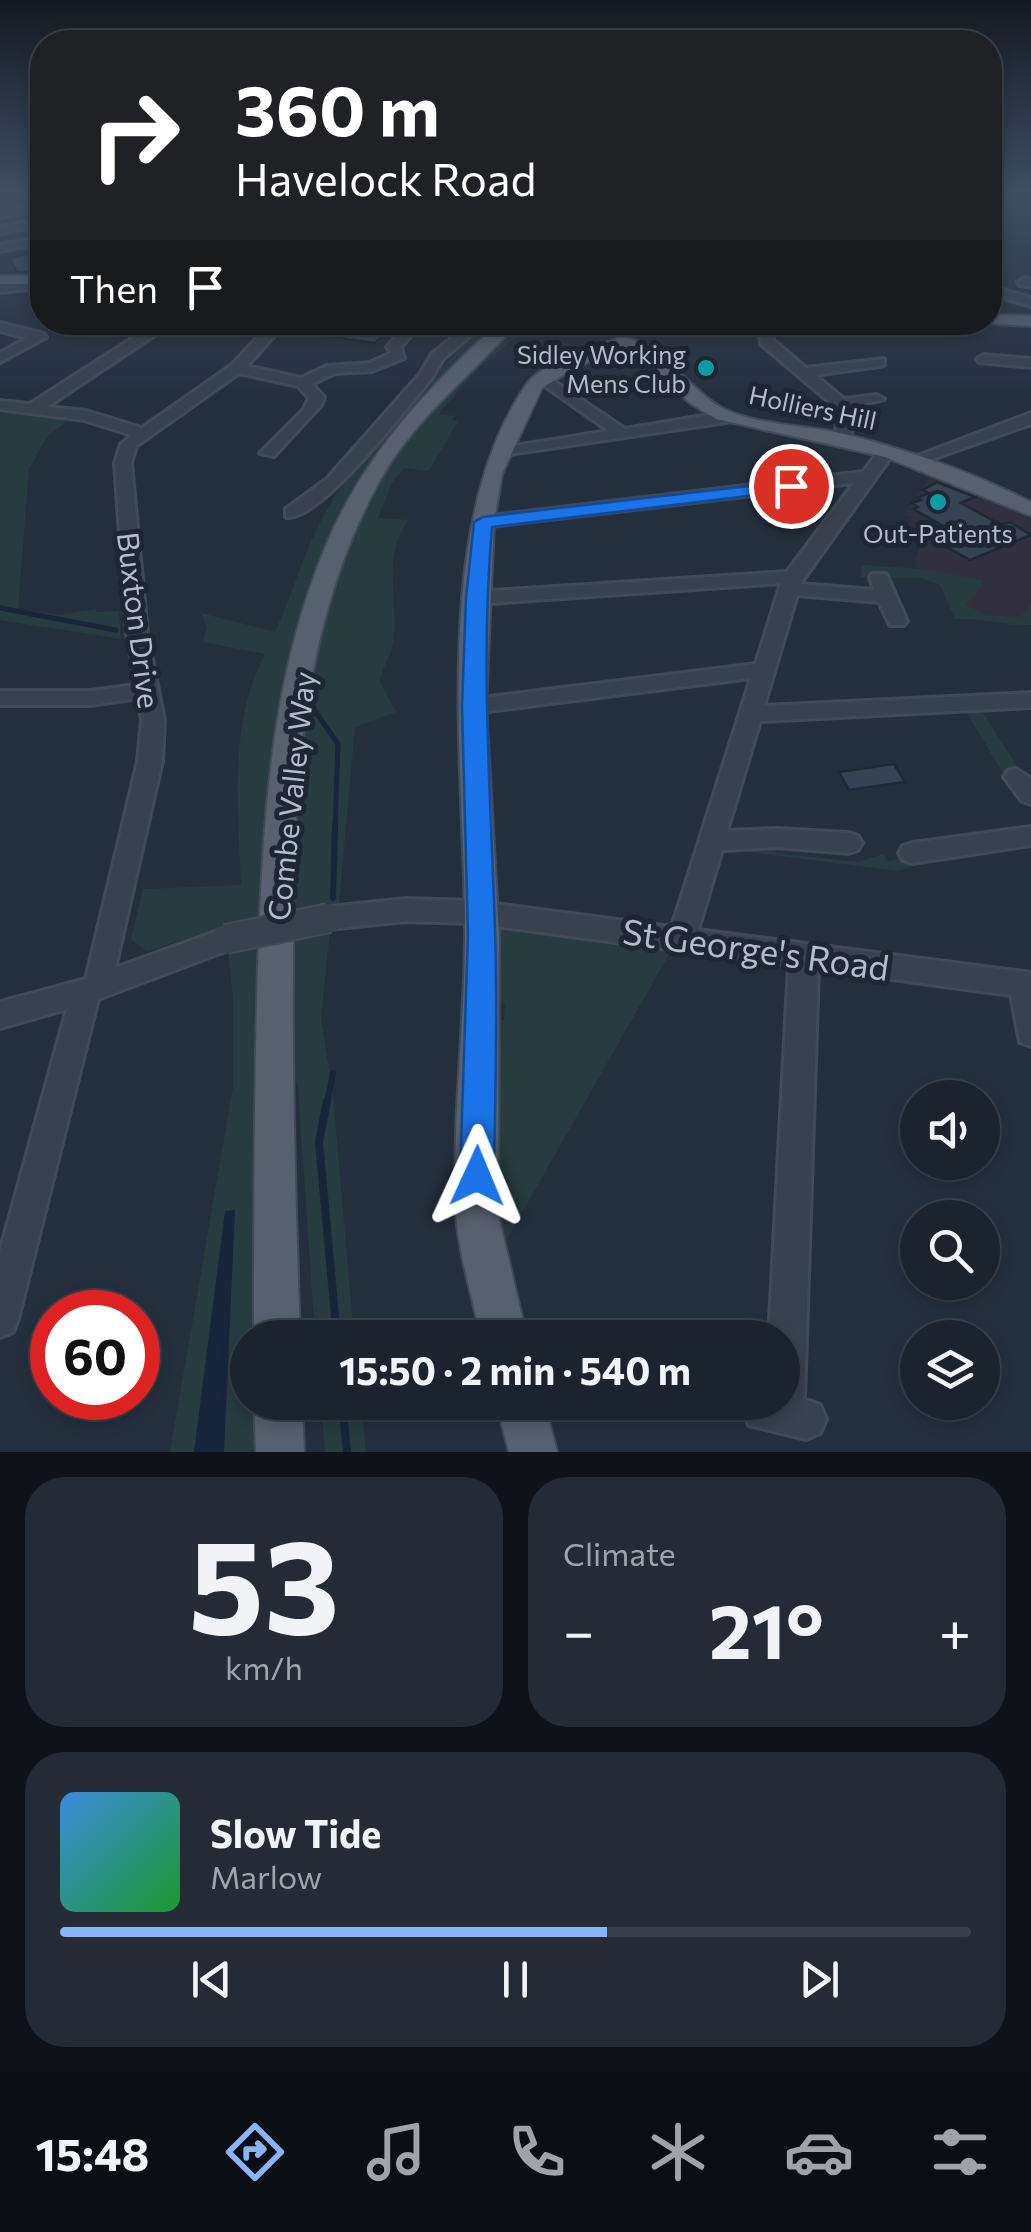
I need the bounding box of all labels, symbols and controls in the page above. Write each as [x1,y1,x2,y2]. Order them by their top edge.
text: 360 m [235,65,440,150]
icon: right [70,70,200,200]
text: Havelock Road [235,150,536,205]
icon: arrive [178,260,233,315]
text: Then [70,264,158,311]
place label: Sidley Working Mens Club [517,339,686,398]
marker: Sidley Working Mens Club [695,357,717,379]
street label: Holliers Hill [747,379,879,435]
pin [749,444,834,529]
icon: arrive [764,459,819,514]
marker: Out-Patients [927,491,949,513]
place label: Out-Patients [863,518,1013,548]
street label: Buxton Drive [111,530,169,710]
street label: Combe Valley Way [259,669,321,923]
street label: St George's Road [620,908,892,988]
map controls [900,1080,1000,1420]
button: sound [900,1080,1000,1180]
position arrow [425,1124,529,1228]
button: search [900,1200,1000,1300]
speed limit sign: 60 [30,1290,160,1420]
button: layers [900,1320,1000,1420]
text: 15:50 · 2 min · 540 m [339,1346,691,1393]
text: 53 [188,1502,340,1661]
text: Climate [563,1533,676,1573]
text: 21° [709,1583,824,1674]
text: − [563,1596,594,1663]
text: + [939,1596,971,1663]
text: km/h [225,1647,303,1687]
text: Slow Tide [210,1809,381,1856]
text: Marlow [210,1856,322,1896]
icon: previous [184,1952,239,2007]
icon: pause [488,1952,543,2007]
icon: next [792,1952,847,2007]
icon: directions [220,2117,290,2187]
icon: music [361,2117,431,2187]
icon: phone [502,2117,572,2187]
icon: climate [643,2117,713,2187]
icon: car [784,2117,854,2187]
icon: filters [925,2117,995,2187]
text: 15:48 [36,2125,149,2180]

